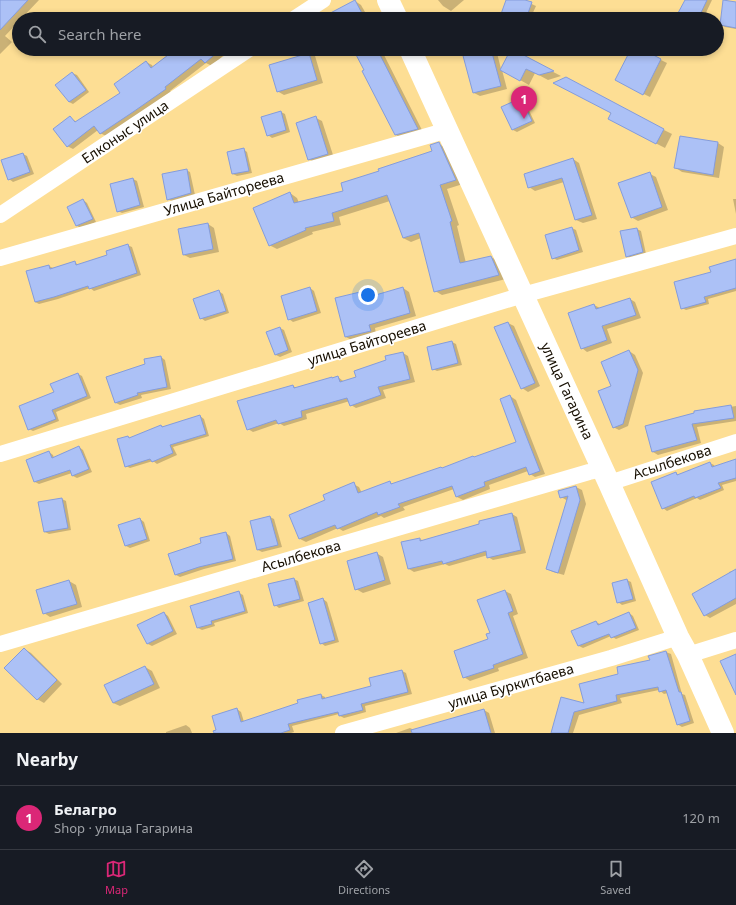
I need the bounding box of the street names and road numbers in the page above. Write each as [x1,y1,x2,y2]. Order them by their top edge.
street label: Елконыс улица [78,95,172,168]
street label: Улица Байтореева [162,167,286,220]
street label: улица Байтореева [305,315,428,370]
street label: улица Гагарина [537,339,598,442]
street label: Асылбекова [630,440,714,483]
street label: Асылбекова [259,535,343,576]
street label: улица Буркитбаева [446,659,576,713]

